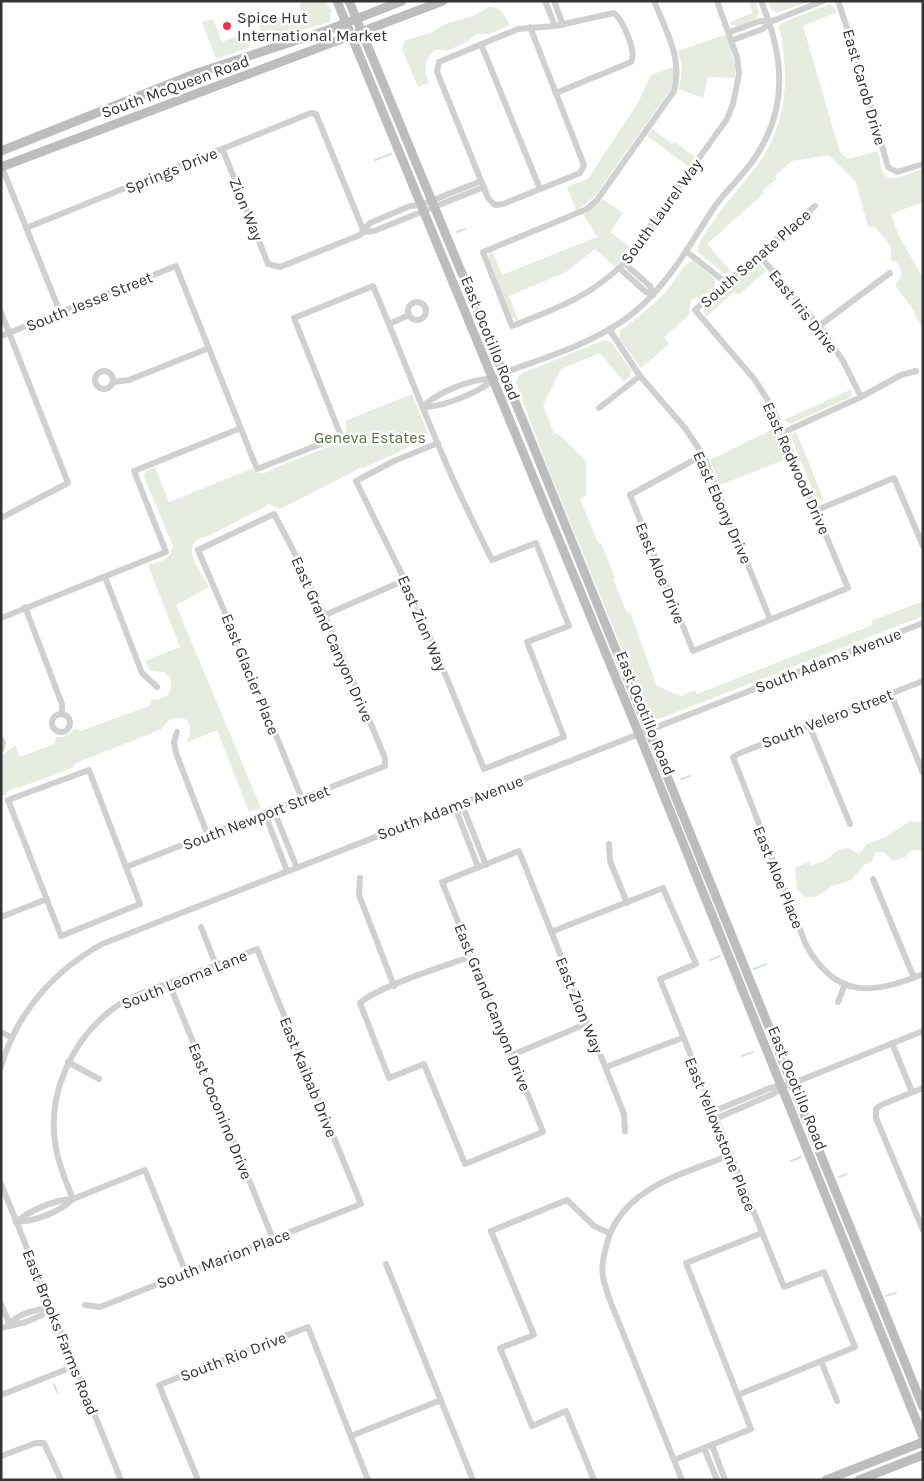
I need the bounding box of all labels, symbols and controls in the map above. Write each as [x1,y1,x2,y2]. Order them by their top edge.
place label: Spice Hut International Market [237,8,387,45]
marker: Spice Hut International Market [221,20,233,32]
street label: East Carob Drive [839,27,890,147]
street label: South McQueen Road [99,51,252,122]
street label: Springs Drive [122,143,220,198]
street label: South Laurel Way [617,154,706,268]
street label: Zion Way [225,175,268,244]
street label: South Senate Place [696,205,815,312]
street label: East Iris Drive [765,266,842,357]
street label: South Jesse Street [23,267,155,336]
street label: East Ocotillo Road [457,273,524,403]
street label: East Redwood Drive [759,399,834,538]
park label: Geneva Estates [314,428,426,447]
street label: East Ebony Drive [689,448,756,567]
street label: East Aloe Drive [632,520,690,627]
street label: East Grand Canyon Drive [287,554,378,725]
street label: East Zion Way [394,572,452,675]
street label: East Glacier Place [218,611,284,738]
street label: South Adams Avenue [752,624,904,697]
street label: East Ocotillo Road [612,648,679,778]
street label: South Velero Street [759,685,896,752]
street label: South Adams Avenue [374,771,526,844]
street label: South Newport Street [180,781,332,854]
street label: East Aloe Place [749,823,808,931]
street label: East Grand Canyon Drive [450,921,535,1094]
street label: South Leoma Lane [119,946,250,1013]
street label: East Zion Way [552,954,608,1057]
street label: East Kaibab Drive [276,1014,341,1140]
street label: East Ocotillo Road [764,1023,831,1153]
street label: East Coconino Drive [184,1040,257,1182]
street label: East Yellowstone Place [681,1054,760,1214]
street label: South Marion Place [154,1224,293,1293]
street label: East Brooks Farms Road [19,1247,103,1418]
street label: South Rio Drive [177,1328,289,1385]

